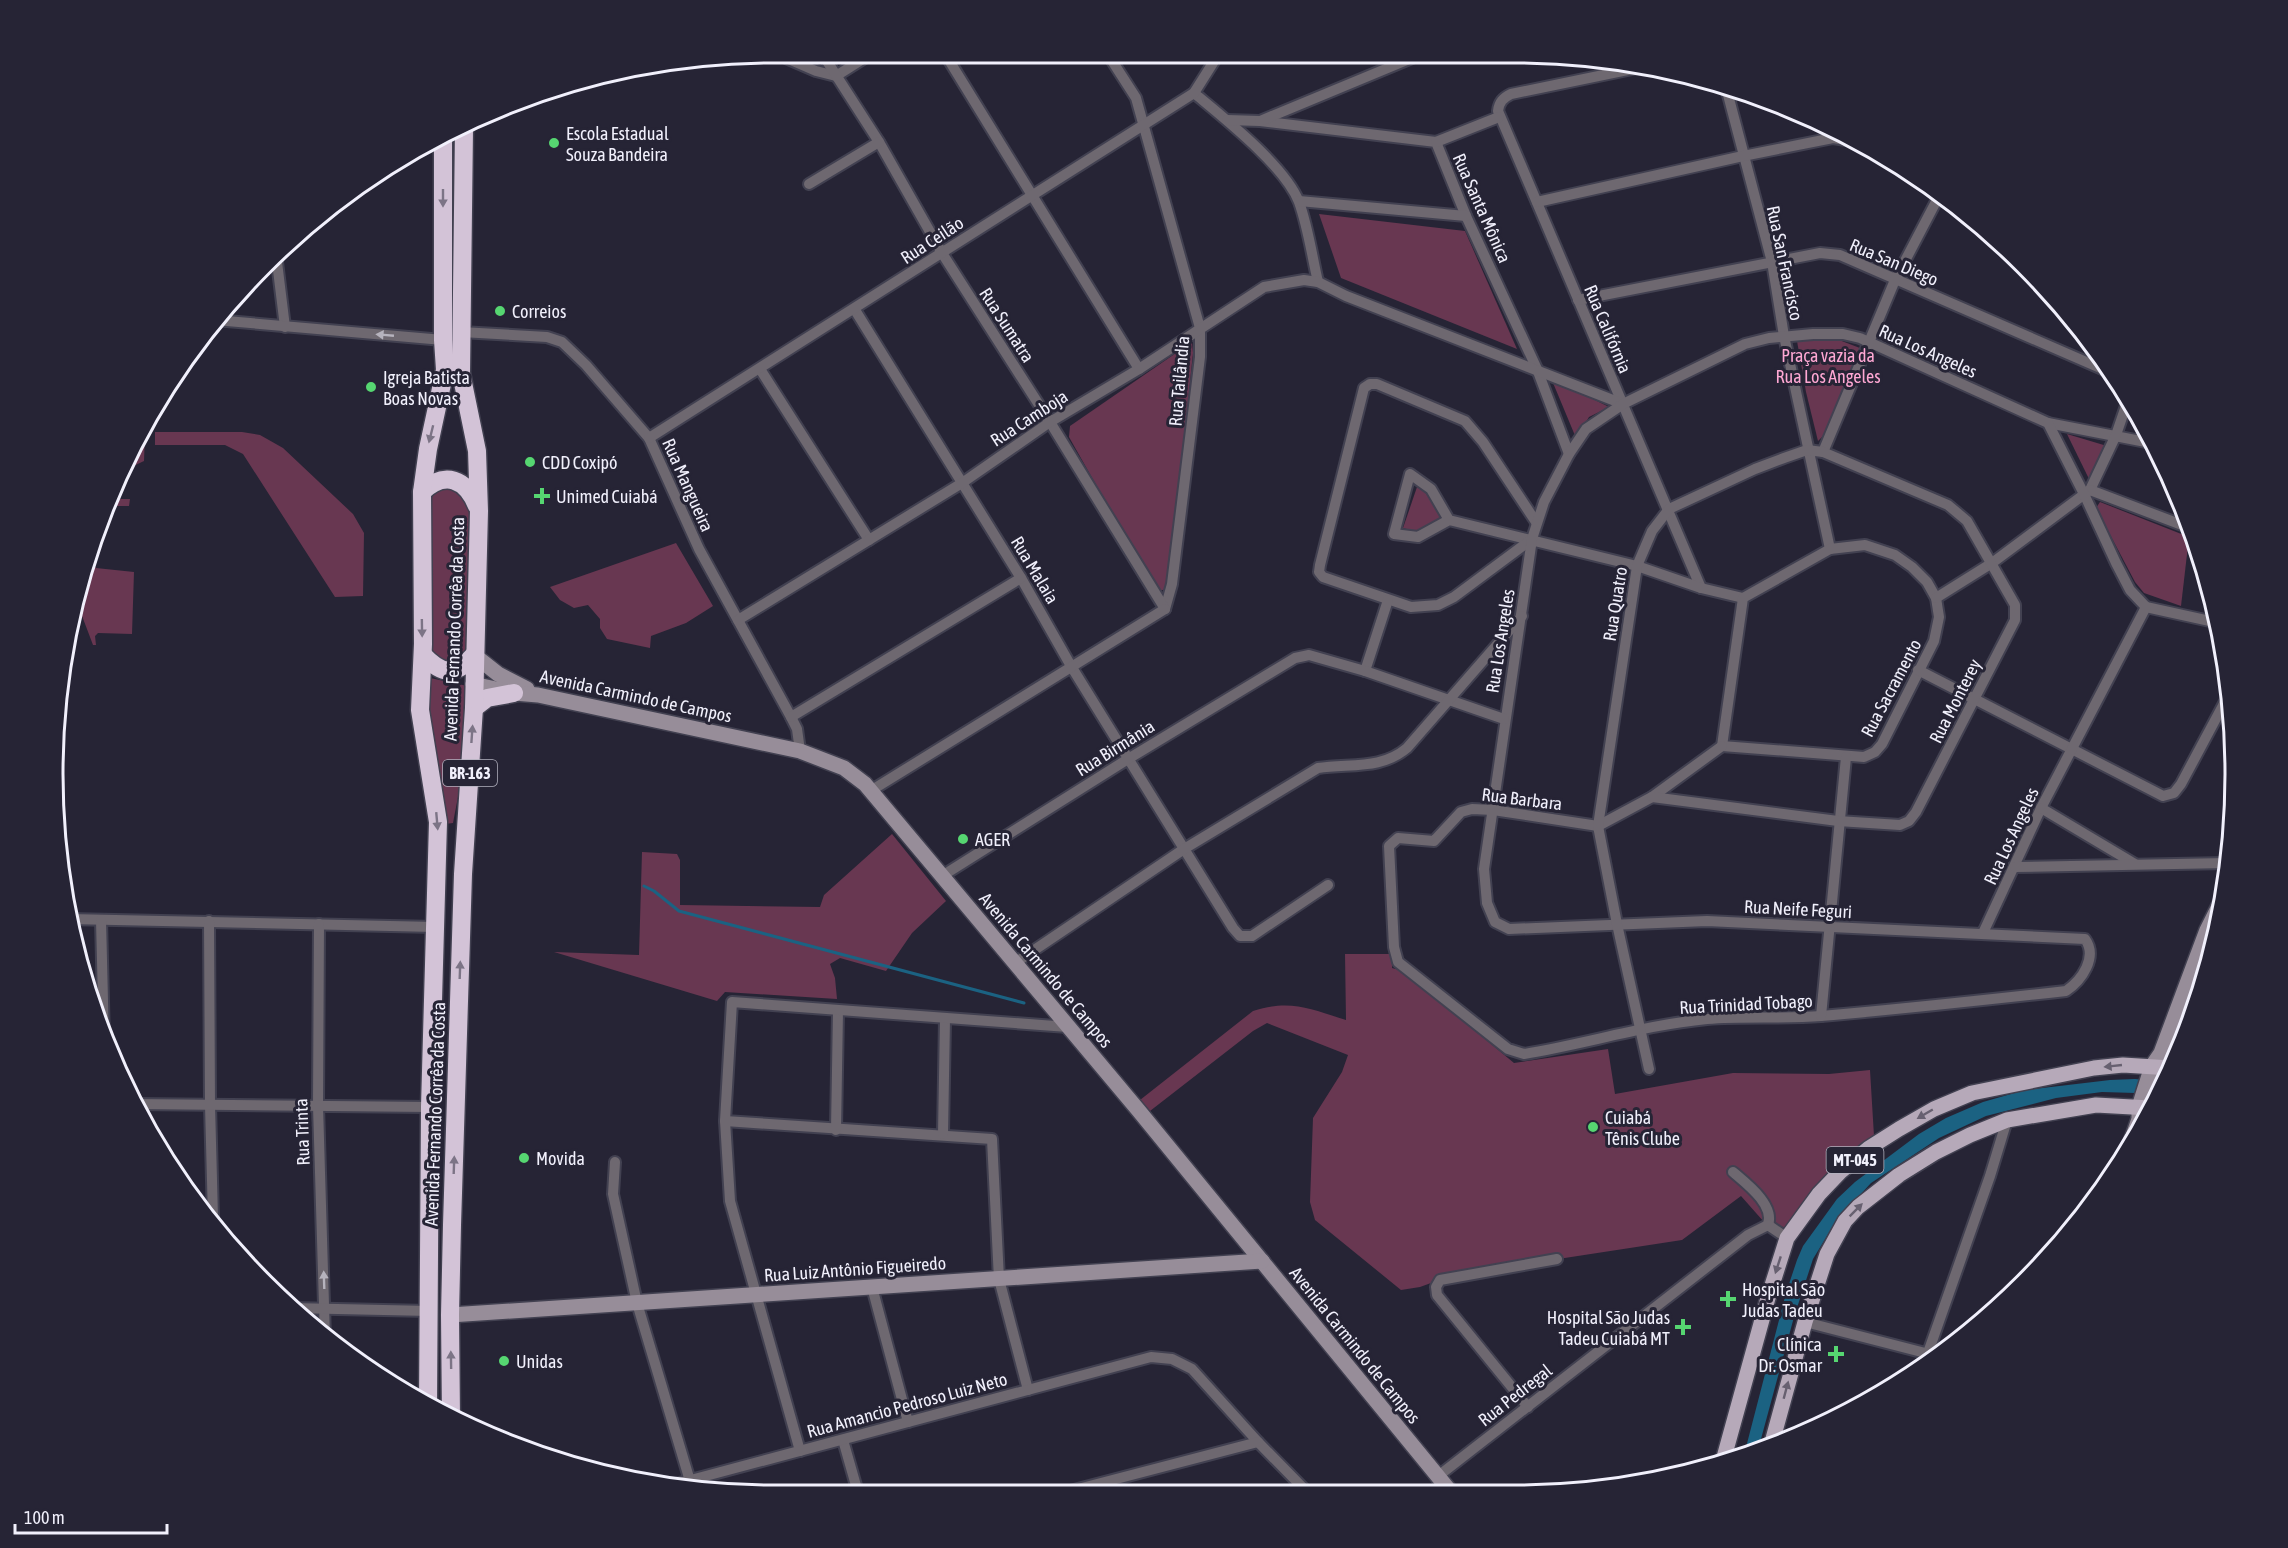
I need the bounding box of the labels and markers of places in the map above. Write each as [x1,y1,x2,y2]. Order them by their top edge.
place label: Escola Estadual Souza Bandeira [566,123,669,165]
marker: Escola Estadual Souza Bandeira [547,136,561,150]
place label: Correios [512,301,566,322]
marker: Correios [493,304,507,318]
place label: Igreja Batista Boas Novas [383,367,470,409]
marker: Igreja Batista Boas Novas [364,380,378,394]
place label: CDD Coxipó [542,452,618,473]
marker: CDD Coxipó [523,455,537,469]
place label: Unimed Cuiabá [556,486,658,507]
marker: Unimed Cuiabá [533,487,551,505]
place label: AGER [975,829,1010,850]
marker: AGER [956,832,970,846]
place label: Cuiabá Tênis Clube [1605,1107,1680,1149]
marker: Cuiabá Tênis Clube [1586,1120,1600,1134]
place label: Movida [536,1148,585,1169]
marker: Movida [517,1151,531,1165]
place label: Hospital São Judas Tadeu [1742,1279,1825,1321]
marker: Hospital São Judas Tadeu [1719,1290,1737,1308]
place label: Hospital São Judas Tadeu Cuiabá MT [1547,1307,1670,1349]
marker: Hospital São Judas Tadeu Cuiabá MT [1674,1318,1692,1336]
place label: Clínica Dr. Osmar [1758,1334,1823,1376]
marker: Clínica Dr. Osmar [1827,1345,1845,1363]
place label: Unidas [516,1351,563,1372]
marker: Unidas [497,1354,511,1368]

